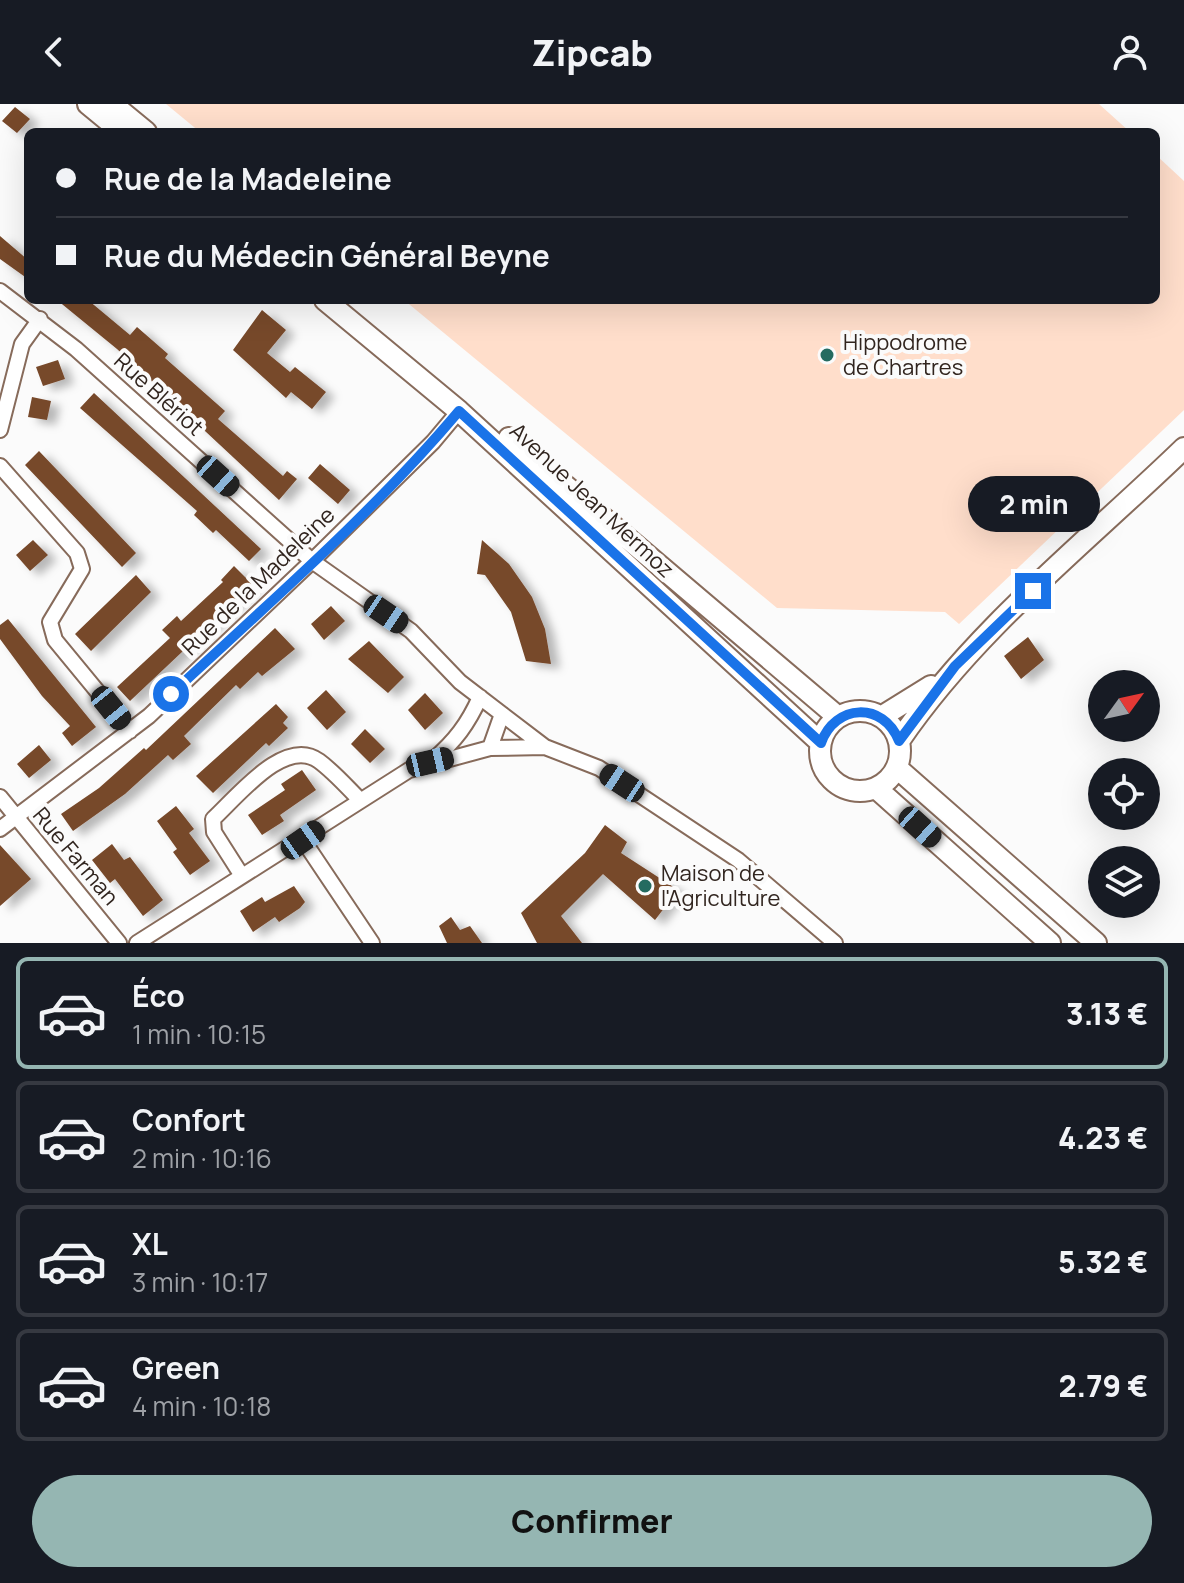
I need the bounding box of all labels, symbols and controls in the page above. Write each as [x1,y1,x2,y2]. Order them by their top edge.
text: Zipcab [531,28,653,77]
icon: back [32,30,76,74]
icon: person [1108,30,1152,74]
text: Rue de la Madeleine [104,158,392,199]
text: Rue du Médecin Général Beyne [104,235,550,276]
place label: Hippodrome de Chartres [843,327,968,382]
street label: Rue Blériot [108,346,210,442]
marker: Hippodrome de Chartres [818,346,836,364]
street label: Avenue Jean Mermoz [503,416,681,584]
car [192,451,244,501]
callout: 2 min [967,475,1099,531]
text: 2 min [1000,486,1068,522]
street label: Rue de la Madeleine [175,500,341,662]
route end [1015,573,1051,609]
car [359,591,413,637]
north arrow [1088,670,1160,742]
map controls [1088,670,1160,918]
route start [153,676,189,712]
car [87,682,135,734]
car [404,745,456,779]
button: locate [1088,758,1160,830]
car [595,760,649,806]
street label: Rue Farman [26,801,126,911]
car [894,802,946,852]
car [276,816,330,864]
button: layers [1088,846,1160,918]
place label: Maison de l'Agriculture [661,858,781,913]
marker: Maison de l'Agriculture [636,877,654,895]
text: Éco [132,975,185,1016]
icon: car [36,977,108,1049]
text: 3.13 € [1066,993,1148,1034]
text: 1 min · 10:15 [132,1016,266,1052]
text: Confort [132,1099,246,1140]
icon: car [36,1101,108,1173]
text: 4.23 € [1058,1117,1148,1158]
text: 2 min · 10:16 [132,1140,272,1176]
text: XL [132,1223,168,1264]
icon: car [36,1225,108,1297]
text: 5.32 € [1058,1241,1148,1282]
text: 3 min · 10:17 [132,1264,268,1300]
text: Green [132,1347,220,1388]
icon: car [36,1349,108,1421]
text: 2.79 € [1058,1365,1148,1406]
text: 4 min · 10:18 [132,1388,271,1424]
button: Confirmer [32,1475,1152,1567]

